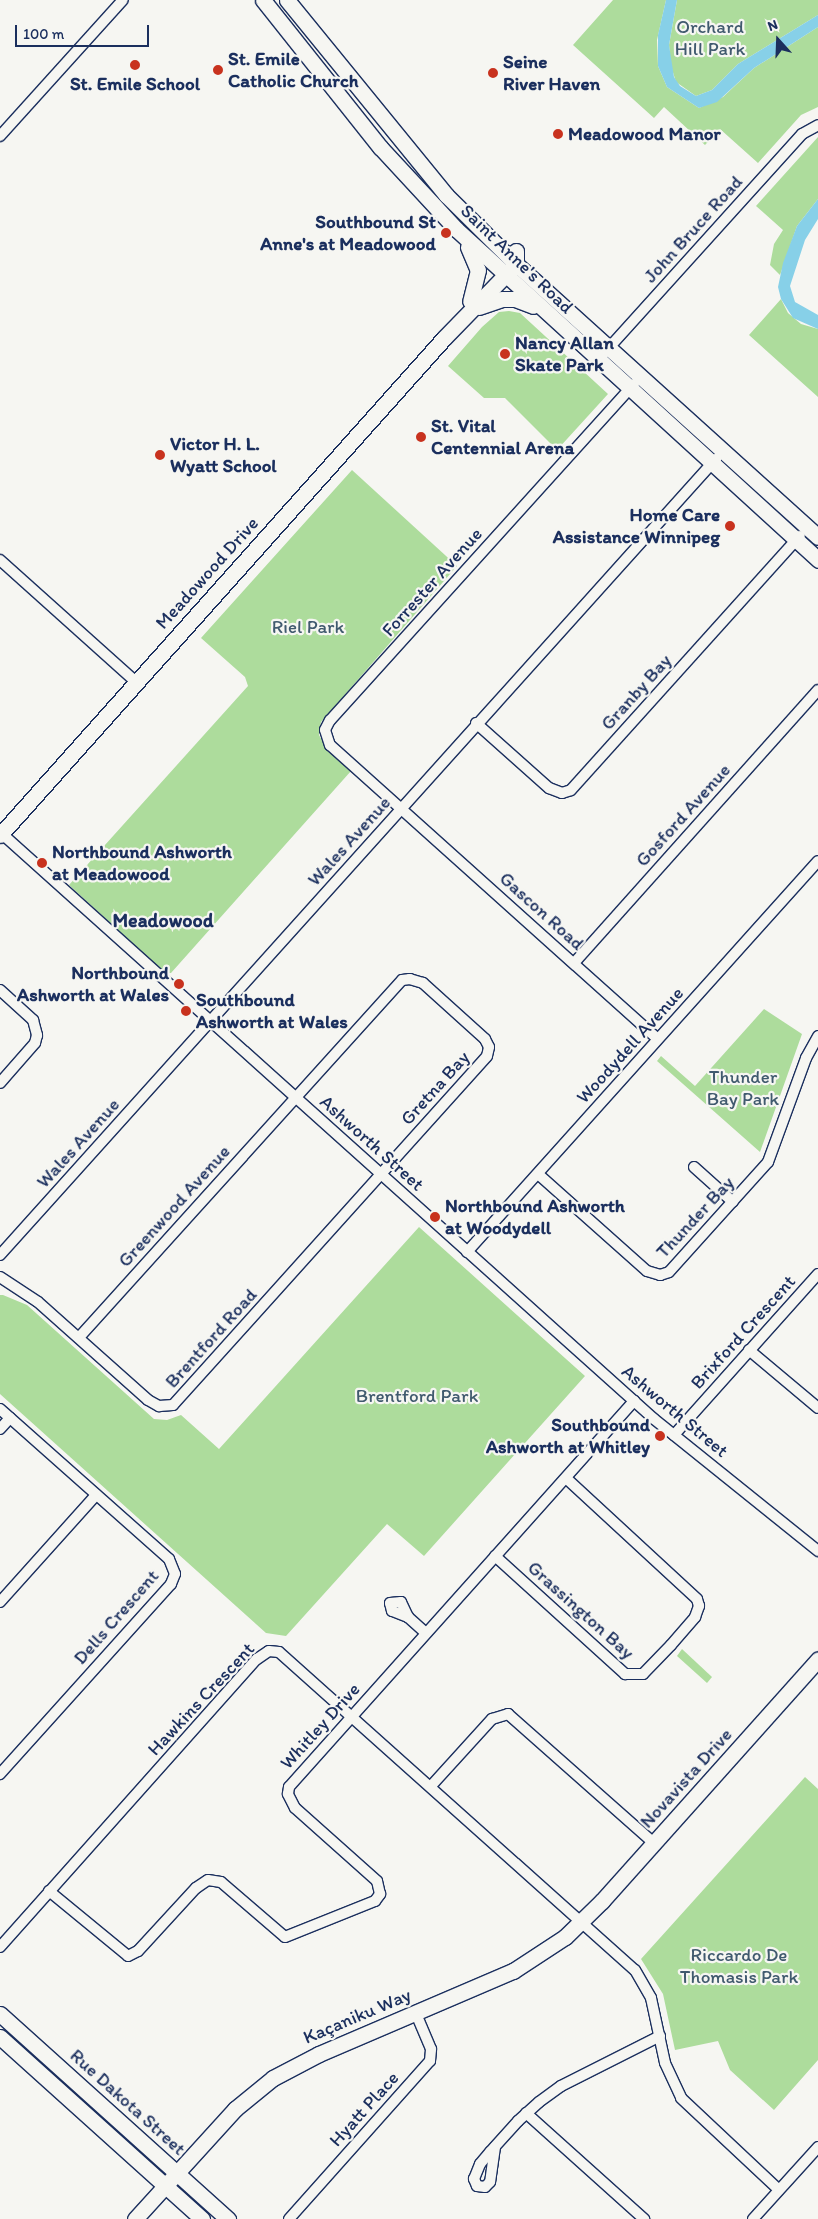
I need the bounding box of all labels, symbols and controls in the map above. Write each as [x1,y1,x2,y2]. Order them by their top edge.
scale bar [18,15,151,47]
north arrow [753,15,803,65]
park label: Orchard Hill Park [675,16,745,60]
text: N [765,16,780,35]
text: 100 m [23,25,64,43]
place label: St. Emile Catholic Church [228,48,359,92]
place label: Seine River Haven [503,51,600,95]
marker: St. Emile School [129,59,141,71]
marker: St. Emile Catholic Church [212,64,224,76]
marker: Seine River Haven [487,67,499,79]
place label: St. Emile School [70,73,200,95]
place label: Meadowood Manor [568,123,721,145]
marker: Meadowood Manor [552,128,564,140]
street label: John Bruce Road [639,171,747,287]
street label: Saint Anne's Road [456,200,578,318]
place label: Southbound St Anne's at Meadowood [260,211,436,255]
marker: Southbound St Anne's at Meadowood [440,227,452,239]
place label: Nancy Allan Skate Park [515,332,614,376]
marker: Nancy Allan Skate Park [499,348,511,360]
place label: St. Vital Centennial Arena [431,415,573,459]
marker: St. Vital Centennial Arena [415,431,427,443]
place label: Victor H. L. Wyatt School [170,433,277,477]
marker: Victor H. L. Wyatt School [154,449,166,461]
place label: Home Care Assistance Winnipeg [553,504,720,548]
street label: Meadowood Drive [151,512,263,634]
marker: Home Care Assistance Winnipeg [724,520,736,532]
street label: Forrester Avenue [377,523,487,641]
park label: Riel Park [272,616,344,638]
street label: Granby Bay [596,649,676,735]
street label: Gosford Avenue [631,759,735,871]
street label: Wales Avenue [303,792,395,890]
place label: Northbound Ashworth at Meadowood [52,841,232,885]
marker: Northbound Ashworth at Meadowood [36,857,48,869]
street label: Gascon Road [495,867,589,955]
district label: Meadowood [112,908,214,932]
place label: Northbound Ashworth at Wales [17,962,169,1006]
marker: Northbound Ashworth at Wales [173,978,185,990]
street label: Woodydell Avenue [572,982,688,1108]
place label: Southbound Ashworth at Wales [196,989,348,1033]
marker: Southbound Ashworth at Wales [180,1005,192,1017]
street label: Gretna Bay [396,1046,474,1130]
park label: Thunder Bay Park [707,1066,779,1110]
street label: Ashworth Street [315,1090,429,1196]
street label: Wales Avenue [32,1094,124,1192]
street label: Greenwood Avenue [114,1141,234,1271]
street label: Thunder Bay [651,1171,739,1263]
place label: Northbound Ashworth at Woodydell [445,1195,625,1239]
marker: Northbound Ashworth at Woodydell [429,1211,441,1223]
street label: Brixford Crescent [686,1270,800,1394]
street label: Brentford Road [160,1284,262,1392]
street label: Ashworth Street [617,1360,733,1462]
park label: Brentford Park [356,1385,478,1407]
place label: Southbound Ashworth at Whitley [485,1414,650,1458]
marker: Southbound Ashworth at Whitley [654,1430,666,1442]
street label: Grassington Bay [523,1556,639,1664]
street label: Dells Crescent [69,1565,163,1669]
street label: Hawkins Crescent [143,1637,259,1761]
street label: Whitley Drive [275,1678,365,1774]
street label: Novavista Drive [635,1723,737,1833]
park label: Riccardo De Thomasis Park [680,1944,798,1988]
street label: Kaçaniku Way [300,1983,414,2049]
street label: Rue Dakota Street [65,2044,191,2160]
street label: Hyatt Place [324,2067,404,2151]

